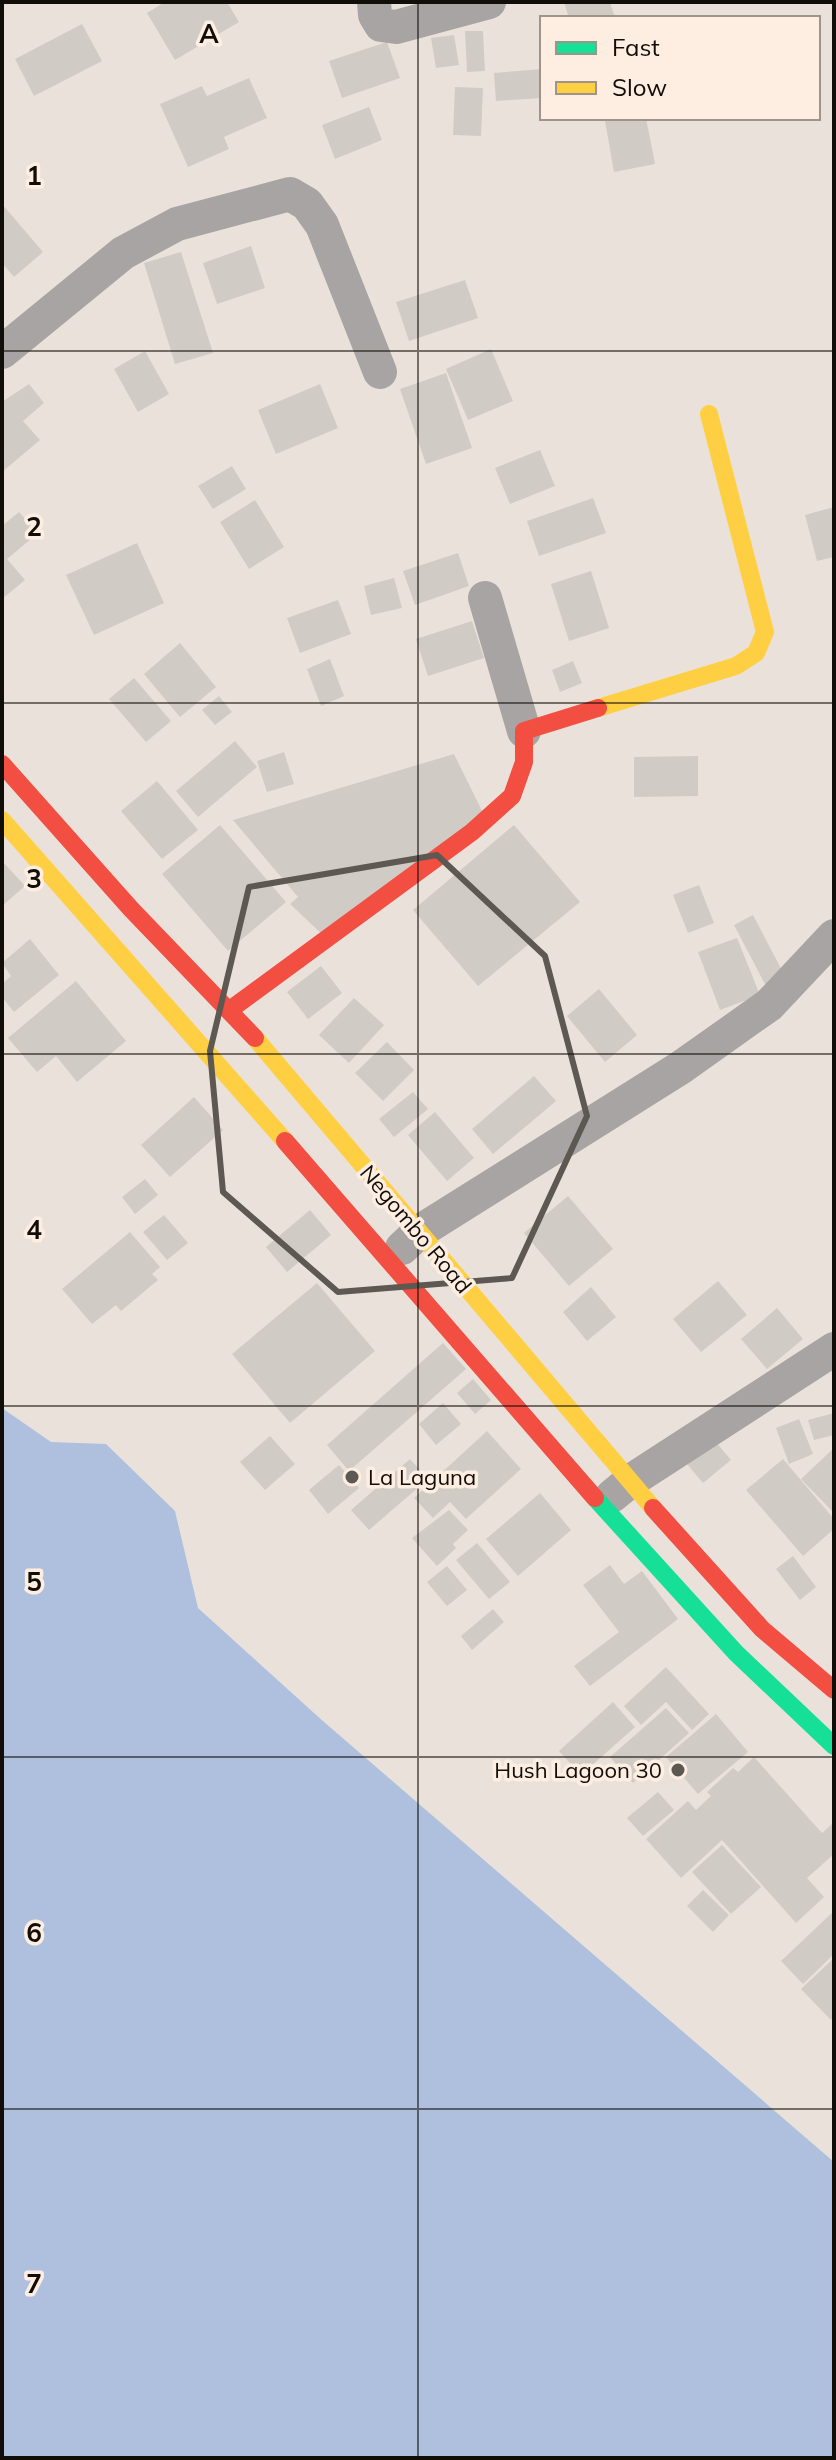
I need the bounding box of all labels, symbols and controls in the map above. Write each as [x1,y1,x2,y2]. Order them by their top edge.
legend [540,16,820,120]
text: A [199,17,219,50]
text: Fast [612,32,660,62]
text: Slow [612,72,667,102]
text: 1 [26,159,42,192]
text: 2 [26,510,42,543]
text: 3 [26,862,42,895]
street label: Negombo Road [354,1159,478,1299]
text: 4 [26,1213,42,1246]
place label: La Laguna [368,1463,476,1491]
marker: La Laguna [343,1468,361,1486]
text: 5 [26,1565,42,1598]
place label: Hush Lagoon 30 [494,1756,662,1784]
marker: Hush Lagoon 30 [669,1761,687,1779]
text: 6 [26,1916,42,1949]
text: 7 [26,2267,42,2300]

